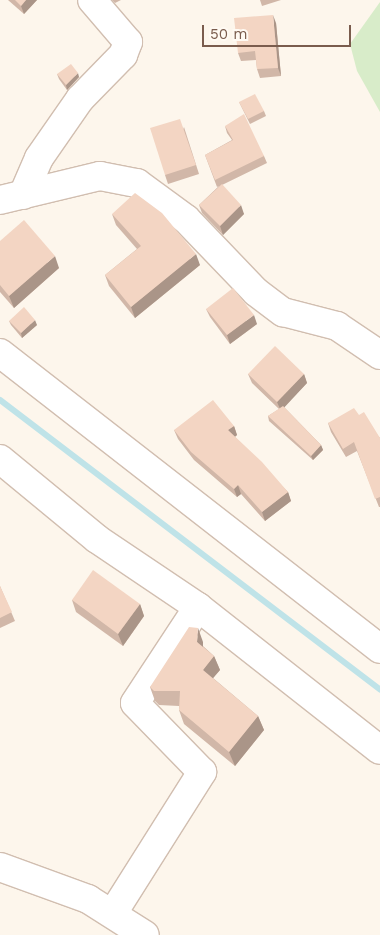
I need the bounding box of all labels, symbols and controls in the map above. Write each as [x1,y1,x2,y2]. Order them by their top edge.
scale bar [205,15,354,47]
text: 50 m [210,25,247,43]

